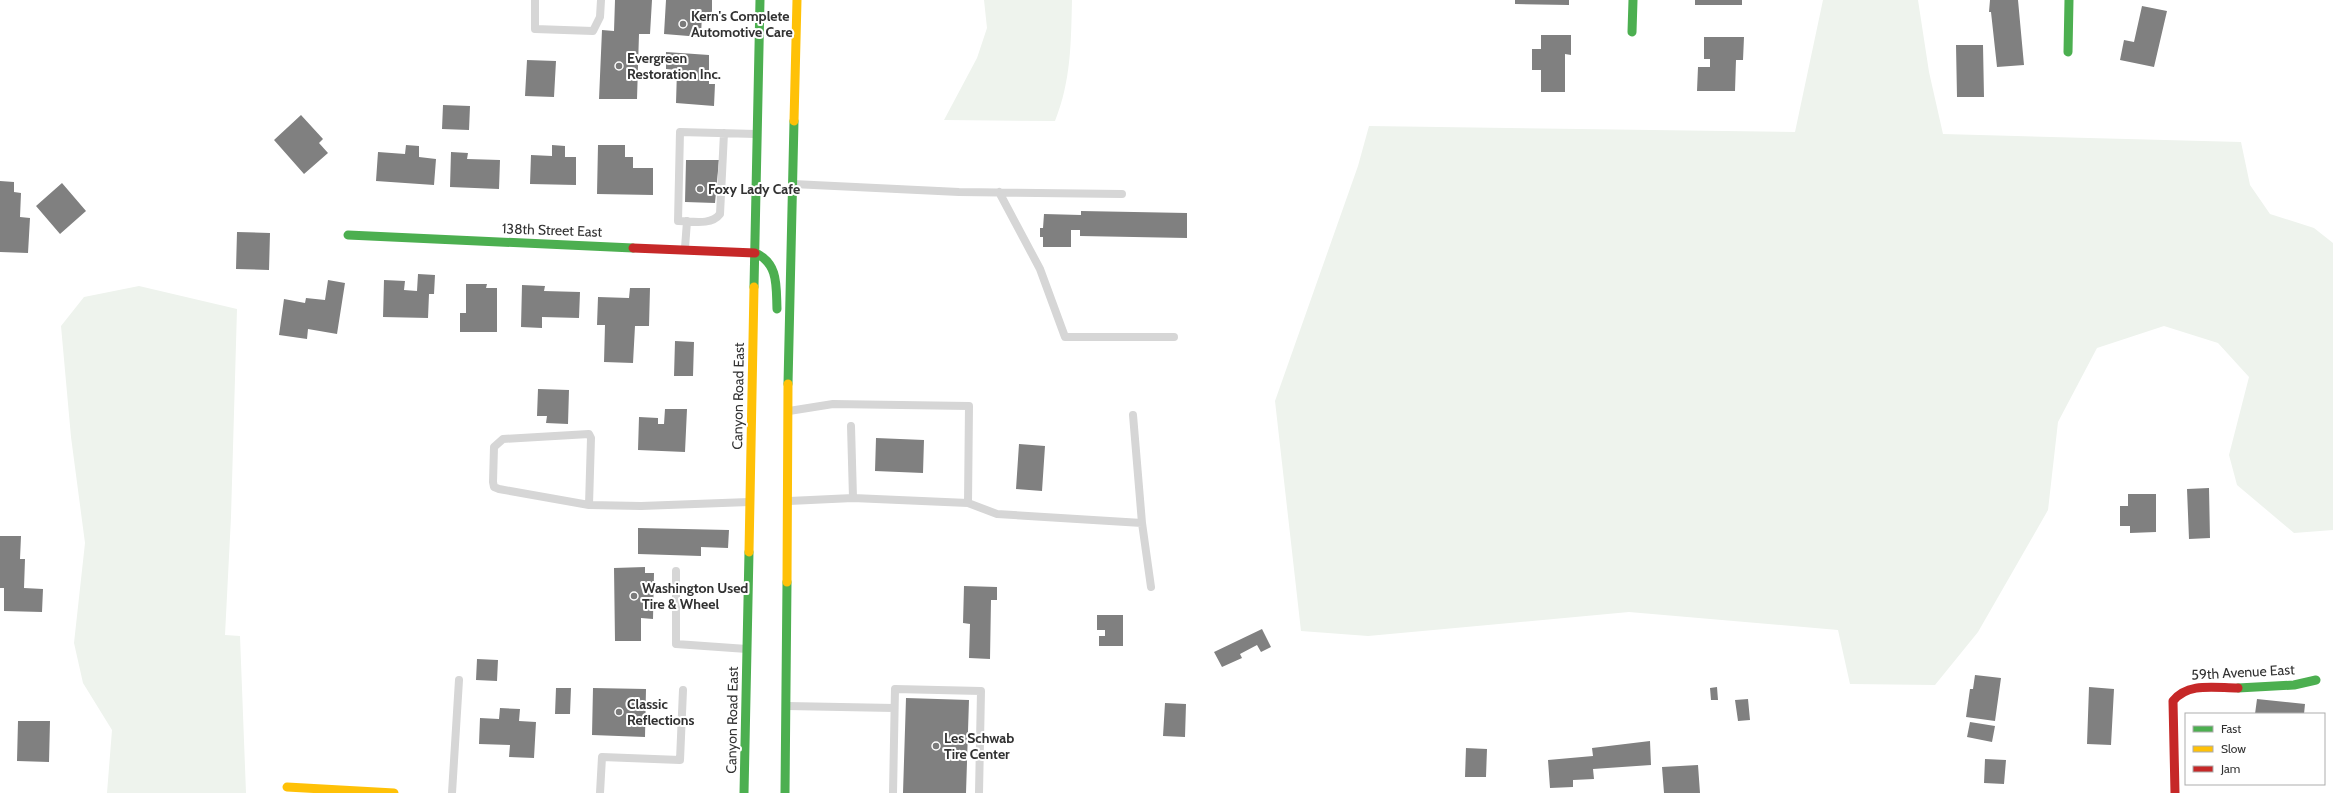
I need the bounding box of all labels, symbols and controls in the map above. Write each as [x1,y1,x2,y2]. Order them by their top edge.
place label: Kern's Complete Automotive Care [691,7,793,41]
marker: Kern's Complete Automotive Care [678,19,688,29]
place label: Evergreen Restoration Inc. [627,49,721,83]
marker: Evergreen Restoration Inc. [614,61,624,71]
place label: Foxy Lady Cafe [708,180,800,198]
marker: Foxy Lady Cafe [695,184,705,194]
street label: 138th Street East [502,219,603,241]
street label: Canyon Road East [728,342,748,450]
place label: Washington Used Tire & Wheel [642,579,748,613]
marker: Washington Used Tire & Wheel [629,591,639,601]
street label: 59th Avenue East [2191,660,2295,684]
street label: Canyon Road East [722,666,742,774]
place label: Classic Reflections [627,695,695,729]
marker: Classic Reflections [614,707,624,717]
legend [2185,713,2325,785]
text: Fast [2221,721,2241,736]
place label: Les Schwab Tire Center [944,729,1014,763]
marker: Les Schwab Tire Center [931,741,941,751]
text: Slow [2221,741,2246,756]
text: Jam [2220,761,2240,776]

